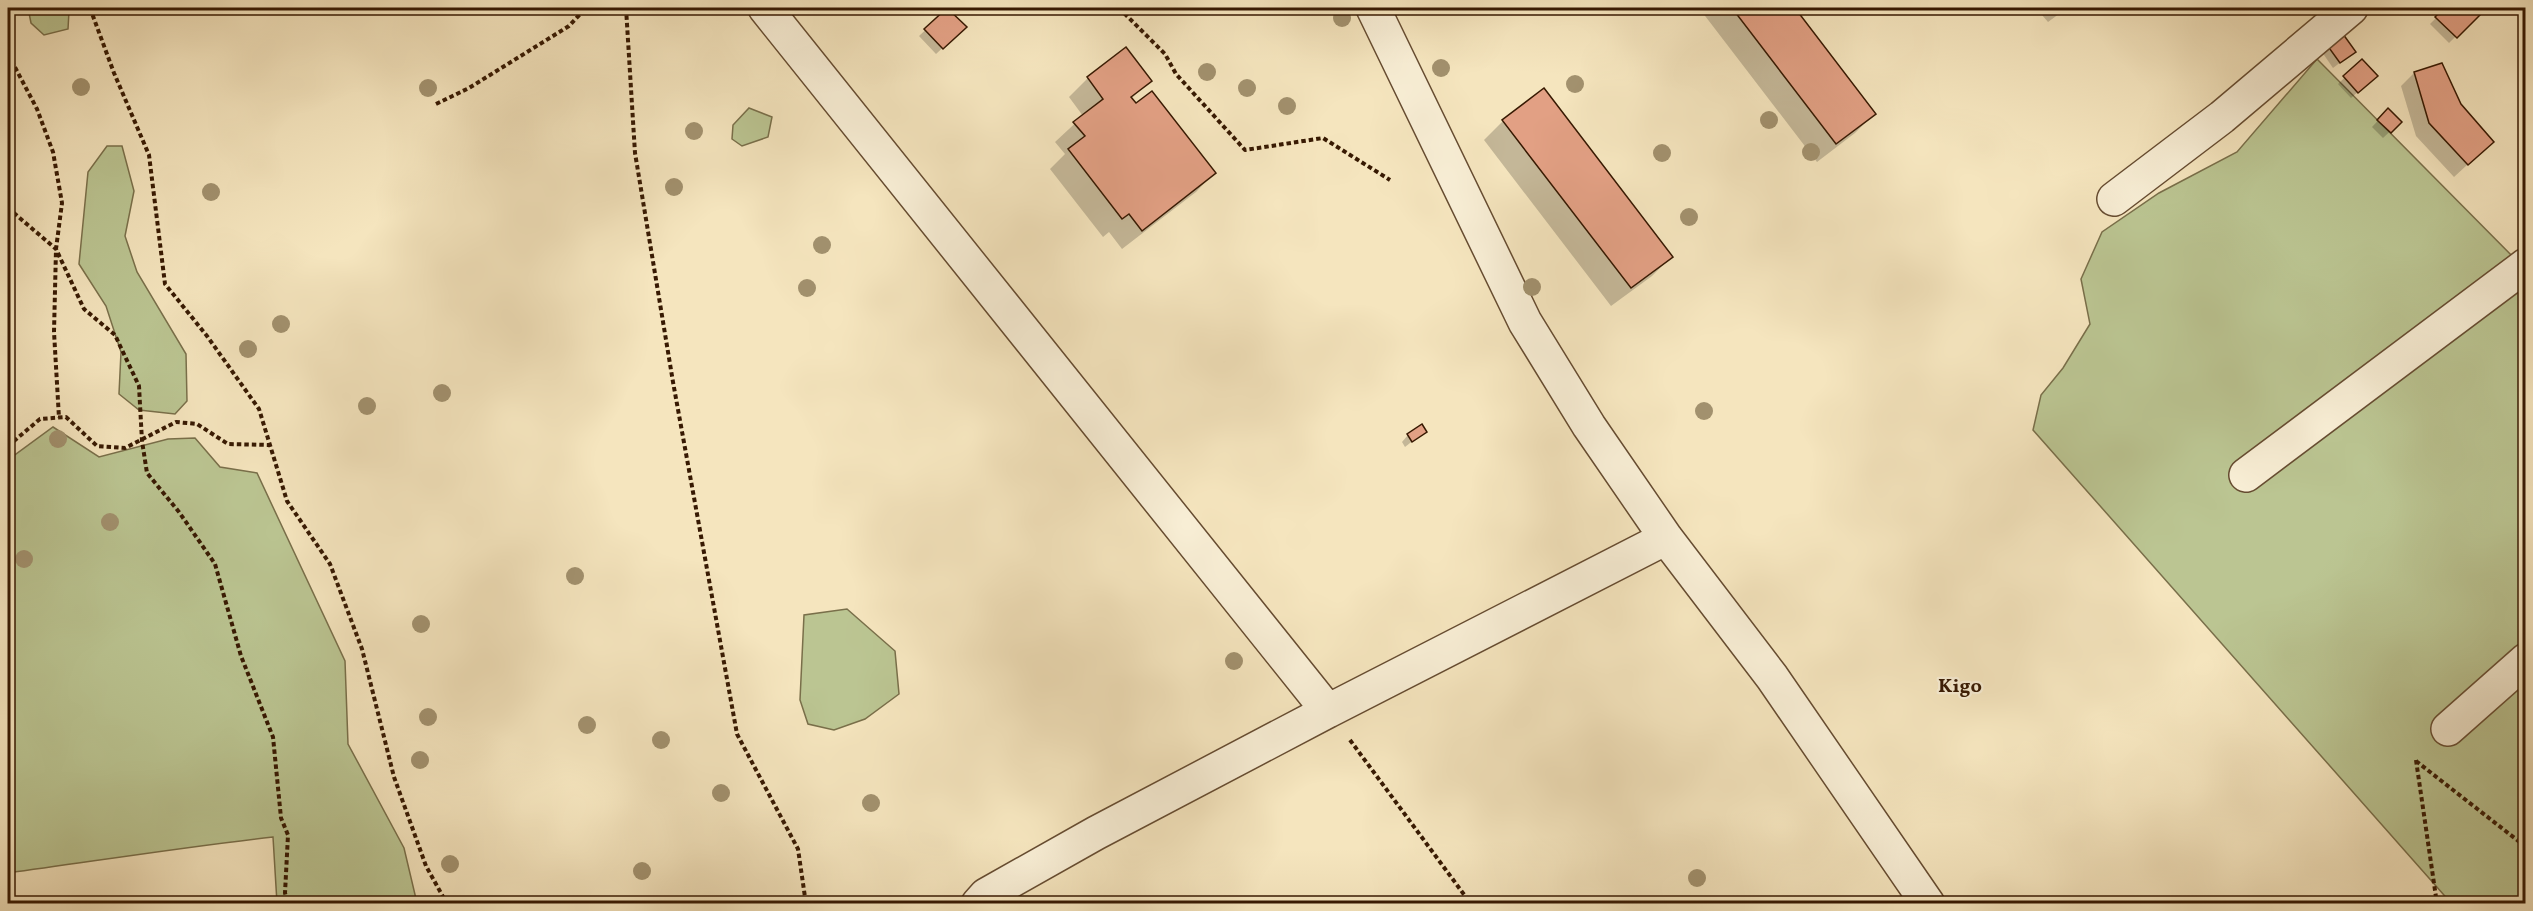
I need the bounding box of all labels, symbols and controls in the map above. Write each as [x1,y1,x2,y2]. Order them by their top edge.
district label: Kigo [1938,673,1982,701]

